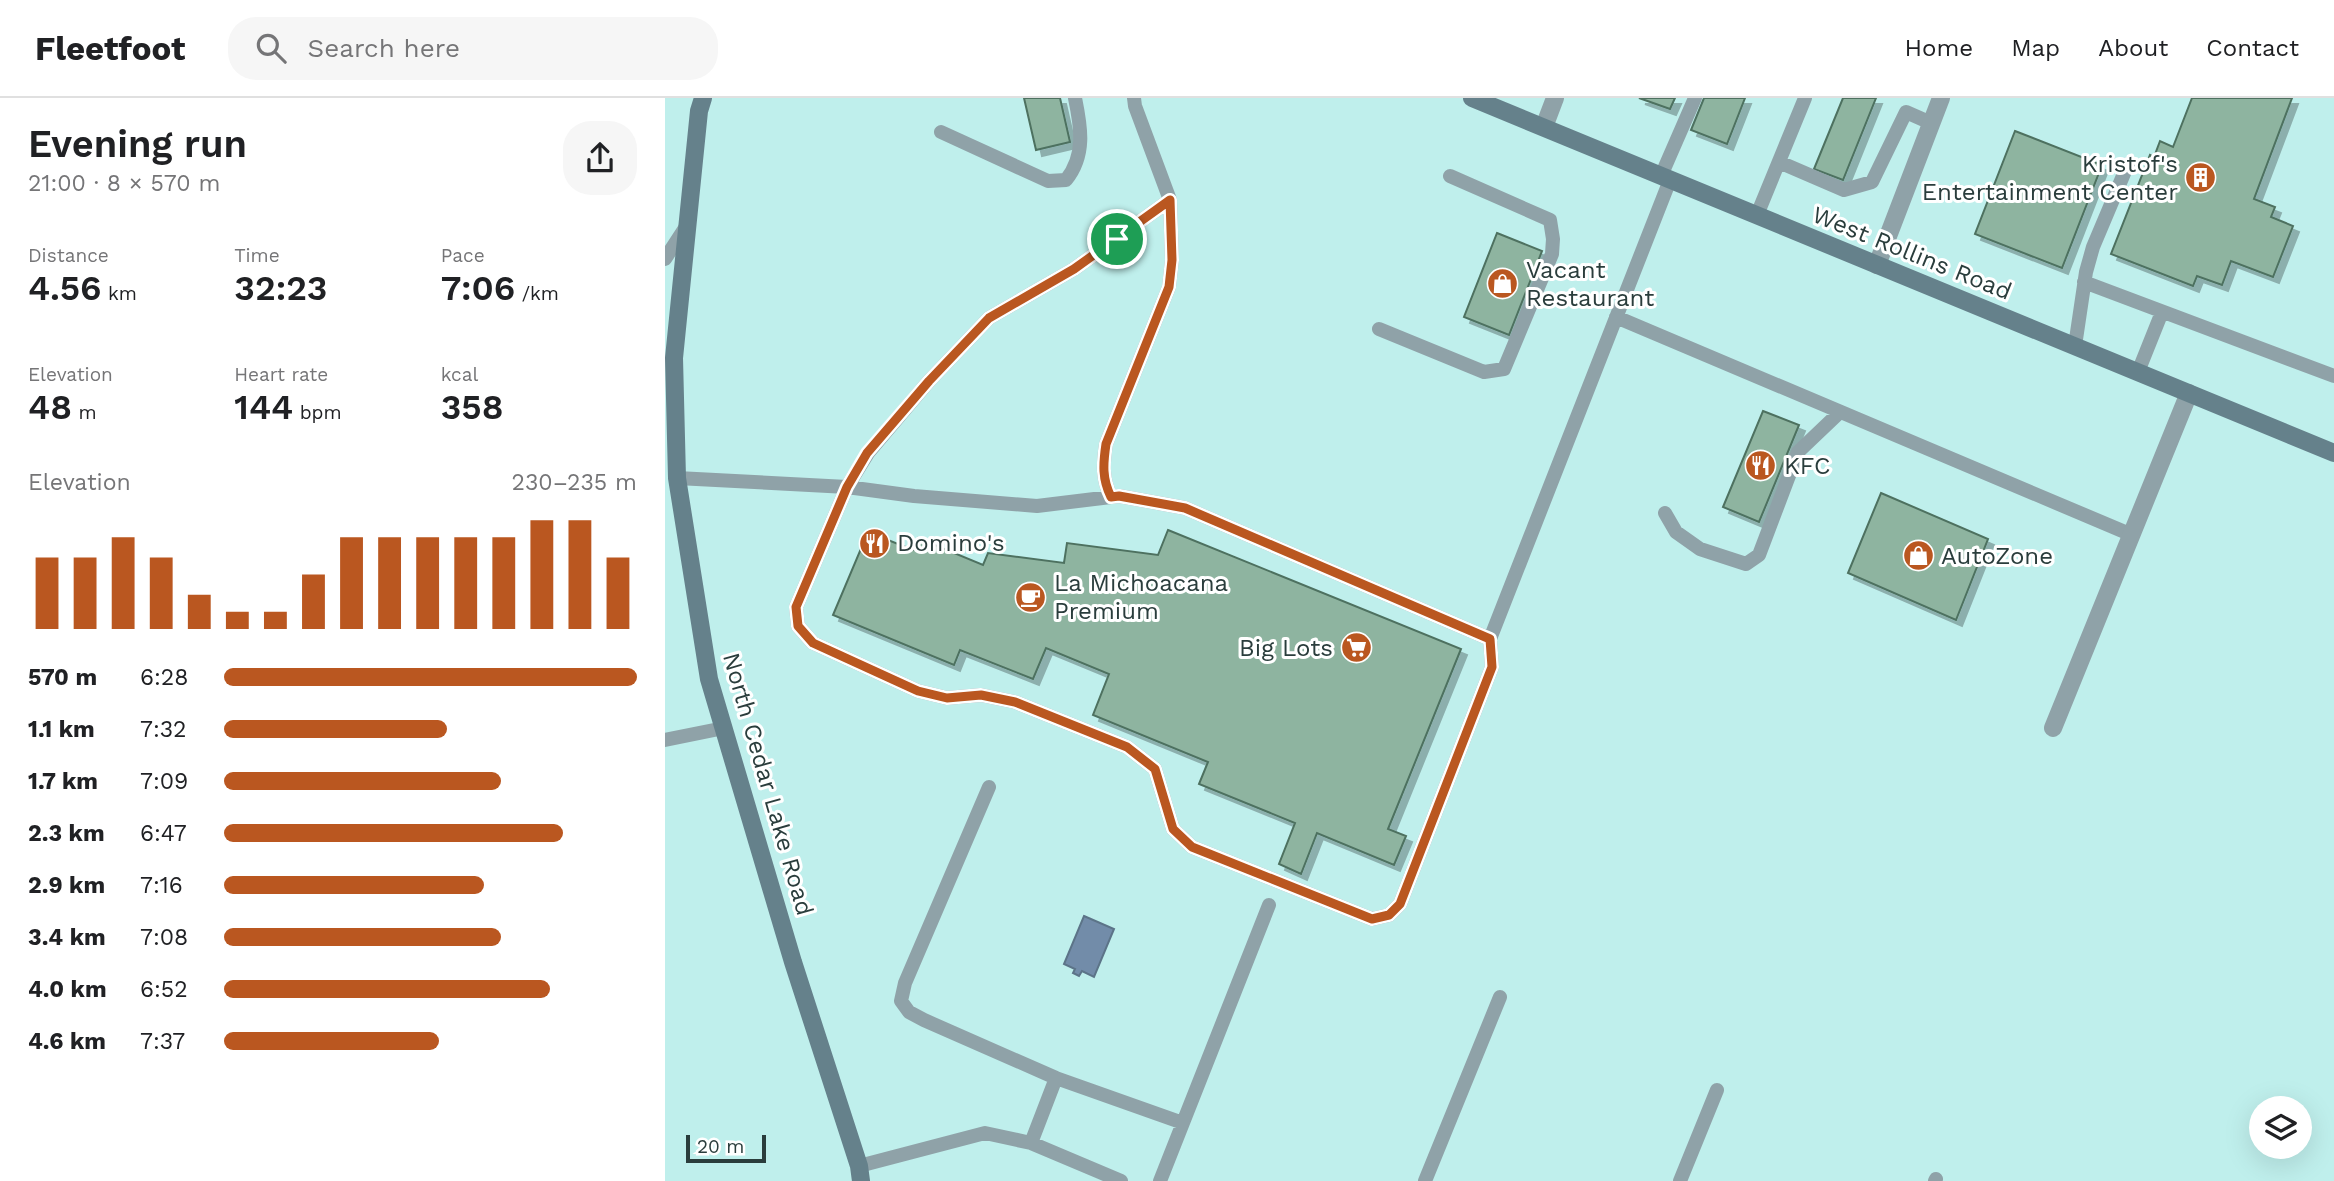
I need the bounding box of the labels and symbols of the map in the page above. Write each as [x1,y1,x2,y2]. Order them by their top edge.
place label: Kristof's Entertainment Center [1922,150,2178,206]
building icon: Kristof's Entertainment Center [2184,161,2218,195]
street label: West Rollins Road [1808,200,2016,306]
pin [1087,209,1147,269]
place label: Vacant Restaurant [1526,256,1654,312]
shop icon: Vacant Restaurant [1486,267,1520,301]
restaurant icon: KFC [1744,449,1778,483]
place label: KFC [1784,452,1831,480]
restaurant icon: Domino's [857,526,891,560]
place label: Domino's [897,529,1005,557]
shop icon: AutoZone [1901,539,1935,573]
place label: AutoZone [1941,542,2053,570]
place label: La Michoacana Premium [1054,569,1228,625]
cafe icon: La Michoacana Premium [1014,580,1048,614]
supermarket icon: Big Lots [1339,631,1373,665]
place label: Big Lots [1239,634,1333,662]
street label: North Cedar Lake Road [717,649,819,919]
scale bar [686,1132,767,1164]

